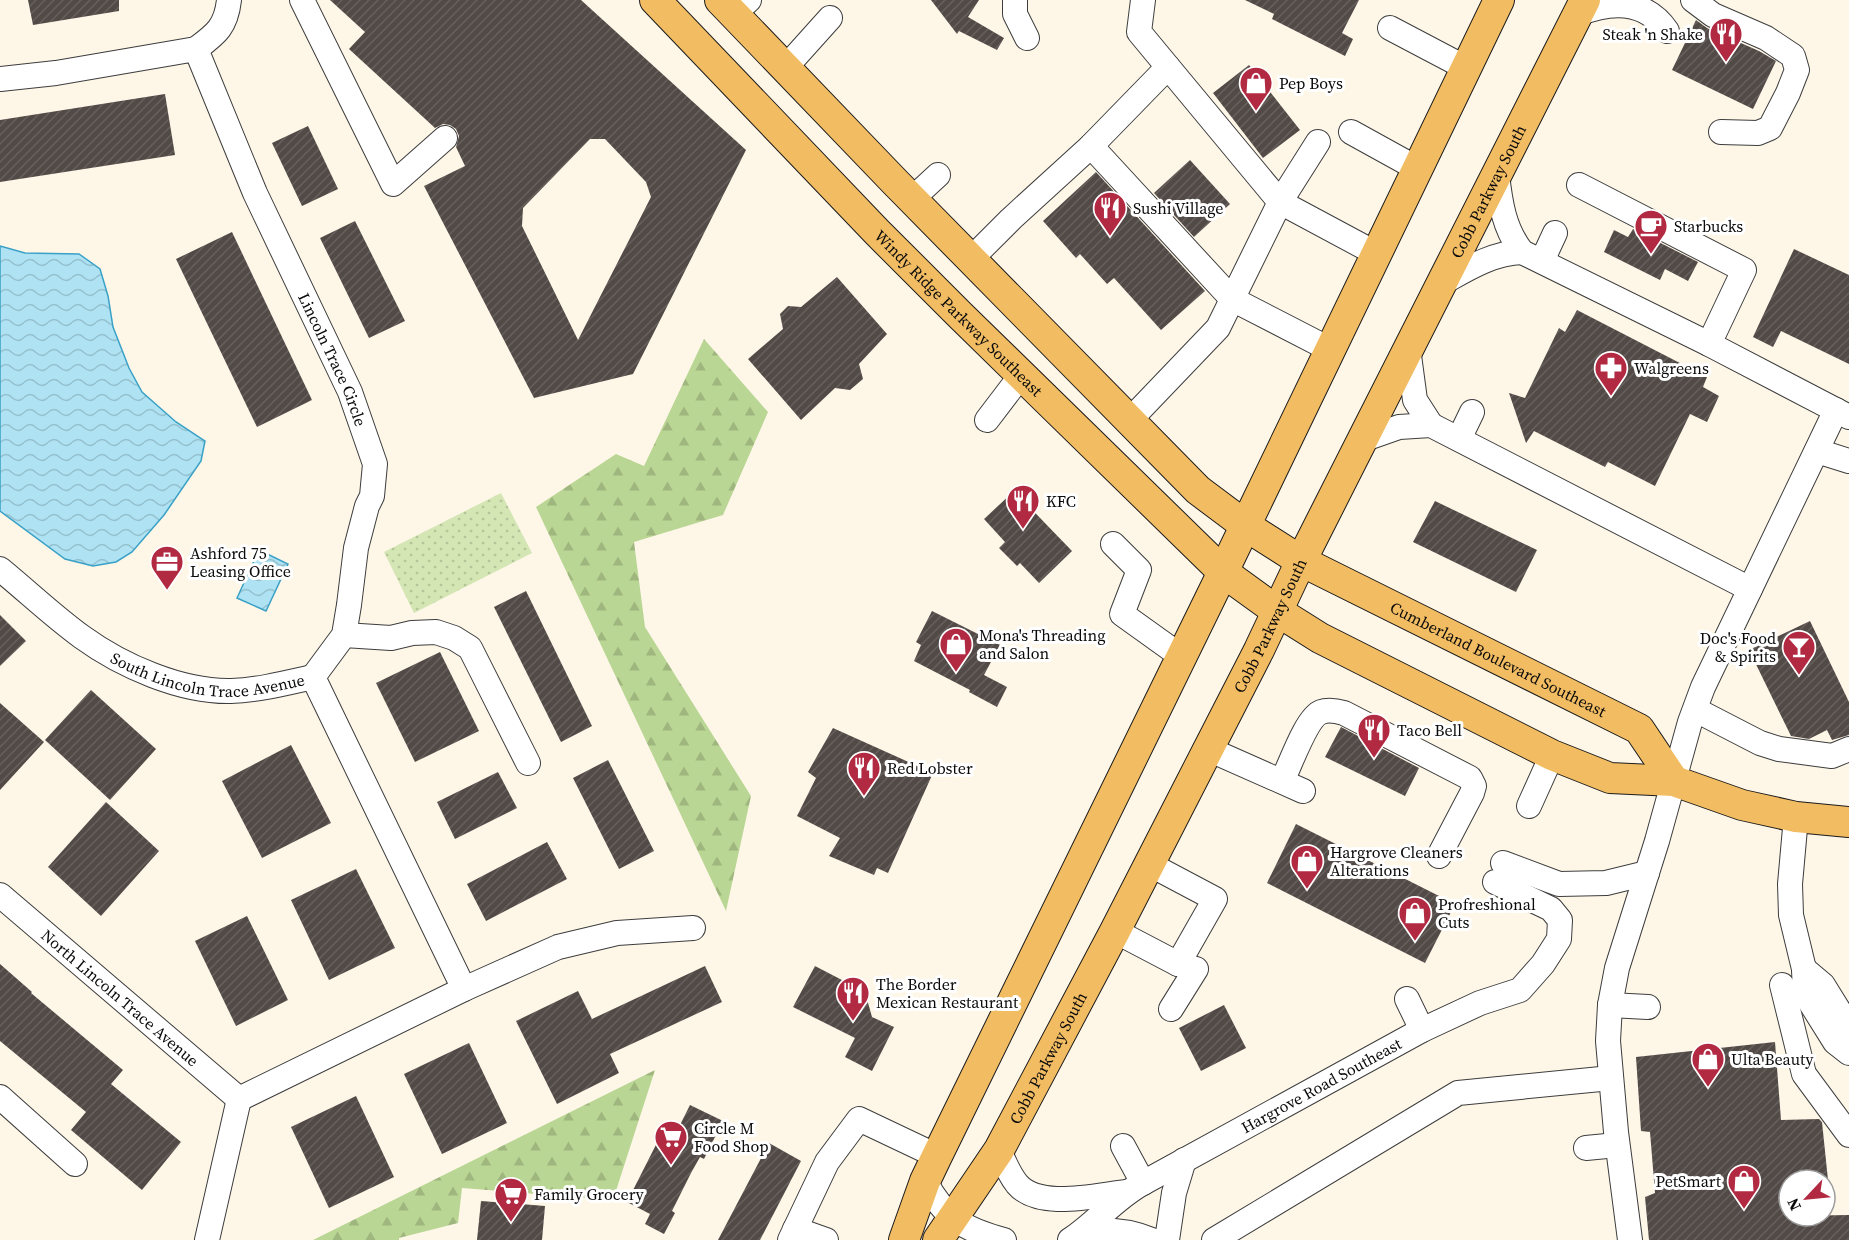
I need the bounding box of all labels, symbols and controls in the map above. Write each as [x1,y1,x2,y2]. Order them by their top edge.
restaurant icon: Steak 'n Shake [1708,16,1744,63]
place label: Steak 'n Shake [1603,23,1703,45]
shop icon: Pep Boys [1238,65,1274,112]
place label: Pep Boys [1279,72,1343,94]
street label: Cobb Parkway South [1445,121,1531,262]
restaurant icon: Sushi Village [1092,190,1128,237]
place label: Sushi Village [1133,197,1224,219]
cafe icon: Starbucks [1633,208,1669,255]
place label: Starbucks [1674,215,1743,237]
street label: Windy Ridge Parkway Southeast [870,225,1048,402]
street label: Lincoln Trace Circle [293,289,372,429]
pharmacy icon: Walgreens [1593,350,1629,397]
place label: Walgreens [1634,357,1709,379]
restaurant icon: KFC [1005,483,1041,530]
place label: KFC [1046,490,1076,512]
place label: Ashford 75 Leasing Office [190,542,291,582]
office icon: Ashford 75 Leasing Office [149,544,185,591]
street label: Cobb Parkway South [1228,555,1312,696]
street label: Cumberland Boulevard Southeast [1387,596,1611,722]
place label: Mona's Threading and Salon [979,624,1105,664]
shop icon: Mona's Threading and Salon [938,626,974,673]
place label: Doc's Food & Spirits [1700,627,1776,667]
bar icon: Doc's Food & Spirits [1781,629,1817,676]
street label: South Lincoln Trace Avenue [107,647,307,702]
restaurant icon: Taco Bell [1356,712,1392,759]
place label: Taco Bell [1397,719,1462,741]
restaurant icon: Red Lobster [846,750,882,797]
place label: Red Lobster [887,757,973,779]
place label: Hargrove Cleaners Alterations [1330,841,1463,881]
shop icon: Hargrove Cleaners Alterations [1289,843,1325,890]
place label: Profreshional Cuts [1438,893,1536,933]
shop icon: Profreshional Cuts [1397,895,1433,942]
street label: North Lincoln Trace Avenue [37,924,204,1071]
place label: The Border Mexican Restaurant [876,973,1019,1013]
restaurant icon: The Border Mexican Restaurant [835,975,871,1022]
street label: Cobb Parkway South [1004,988,1092,1128]
street label: Hargrove Road Southeast [1237,1032,1406,1138]
shop icon: Ulta Beauty [1690,1041,1726,1088]
place label: Ulta Beauty [1731,1048,1814,1070]
place label: Circle M Food Shop [694,1117,769,1157]
supermarket icon: Circle M Food Shop [653,1119,689,1166]
shop icon: PetSmart [1726,1163,1762,1210]
north arrow [1777,1168,1837,1228]
place label: PetSmart [1656,1170,1722,1192]
supermarket icon: Family Grocery [493,1176,529,1223]
place label: Family Grocery [534,1183,645,1205]
text: N [1781,1194,1806,1215]

